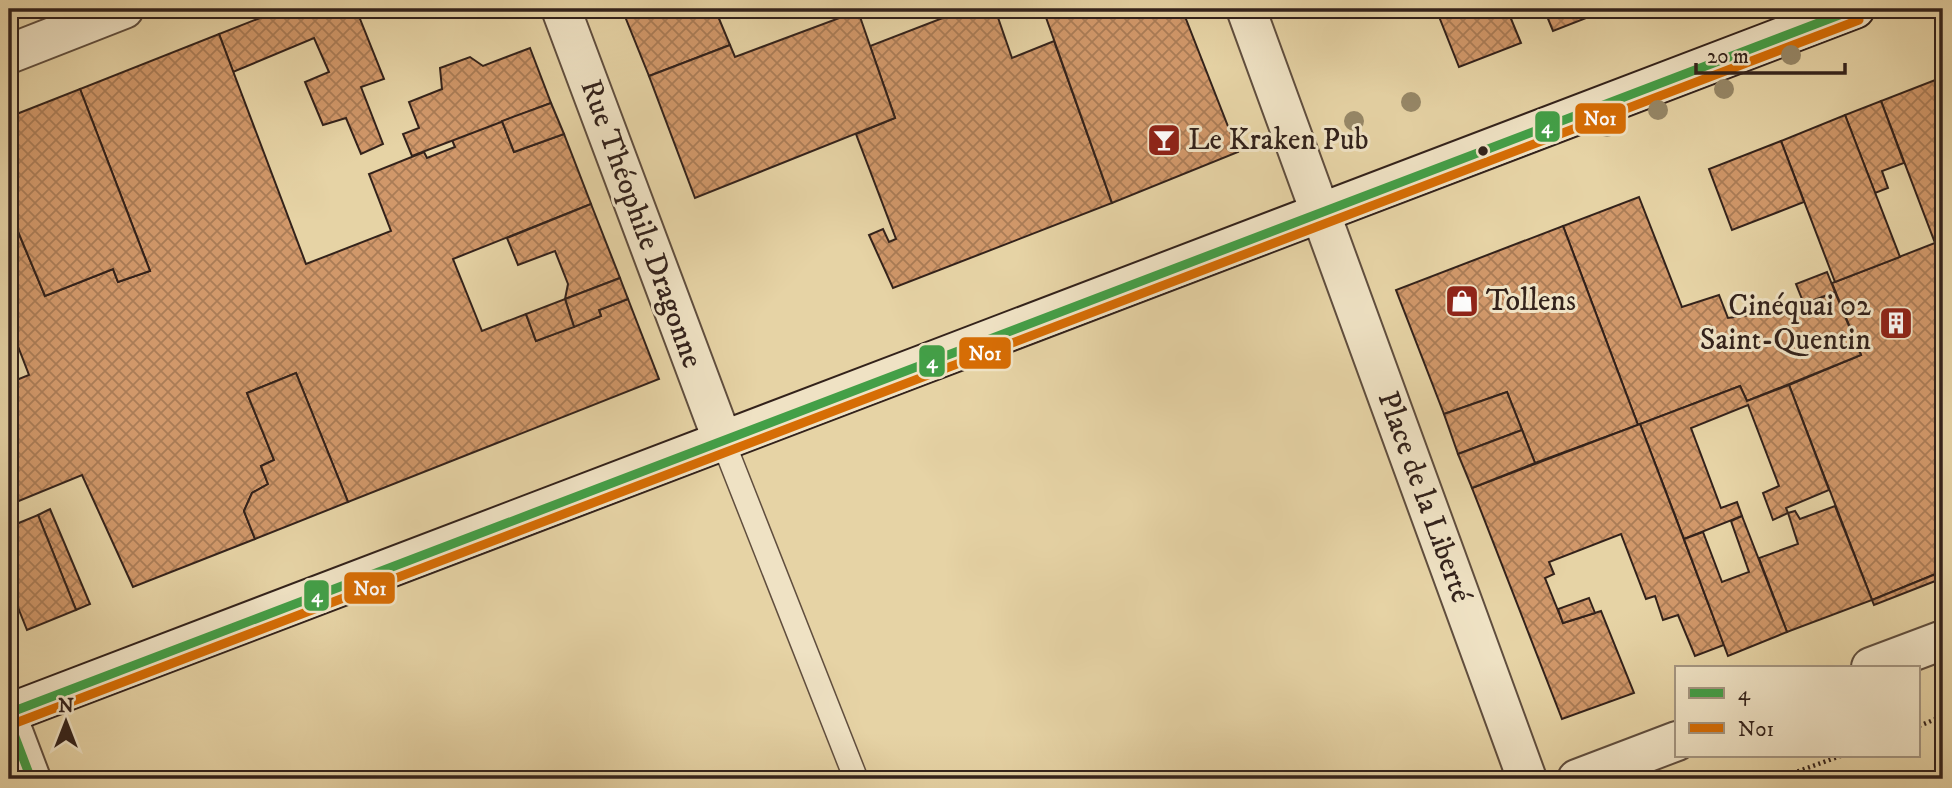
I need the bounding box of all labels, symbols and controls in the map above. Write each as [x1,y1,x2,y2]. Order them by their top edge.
scale bar [1696,32,1845,76]
text: 20 m [1707,44,1749,70]
street label: Rue Théophile Dragonne [572,75,710,373]
line badge: N01 [1574,102,1627,135]
text: N01 [1584,108,1616,131]
line badge: 4 [1534,110,1561,143]
text: 4 [1542,116,1554,139]
bar icon: Le Kraken Pub [1145,121,1183,159]
place label: Le Kraken Pub [1188,122,1369,159]
unlabelled marker [1476,144,1490,158]
shop icon: Tollens [1443,282,1481,320]
place label: Tollens [1486,283,1576,320]
place label: Cinéquai 02 Saint-Quentin [1700,288,1871,359]
building icon: Cinéquai 02 Saint-Quentin [1877,304,1915,342]
line badge: N01 [958,336,1012,370]
text: N01 [969,343,1001,366]
line badge: 4 [918,344,946,378]
text: 4 [927,351,939,374]
street label: Place de la Liberté [1369,386,1480,608]
line badge: N01 [343,571,396,605]
text: N01 [354,578,386,601]
line badge: 4 [303,579,330,612]
text: 4 [312,585,324,608]
legend [1675,666,1920,756]
text: 4 [1738,681,1751,707]
north arrow [32,686,102,756]
text: N [58,695,74,718]
text: N01 [1738,717,1774,743]

